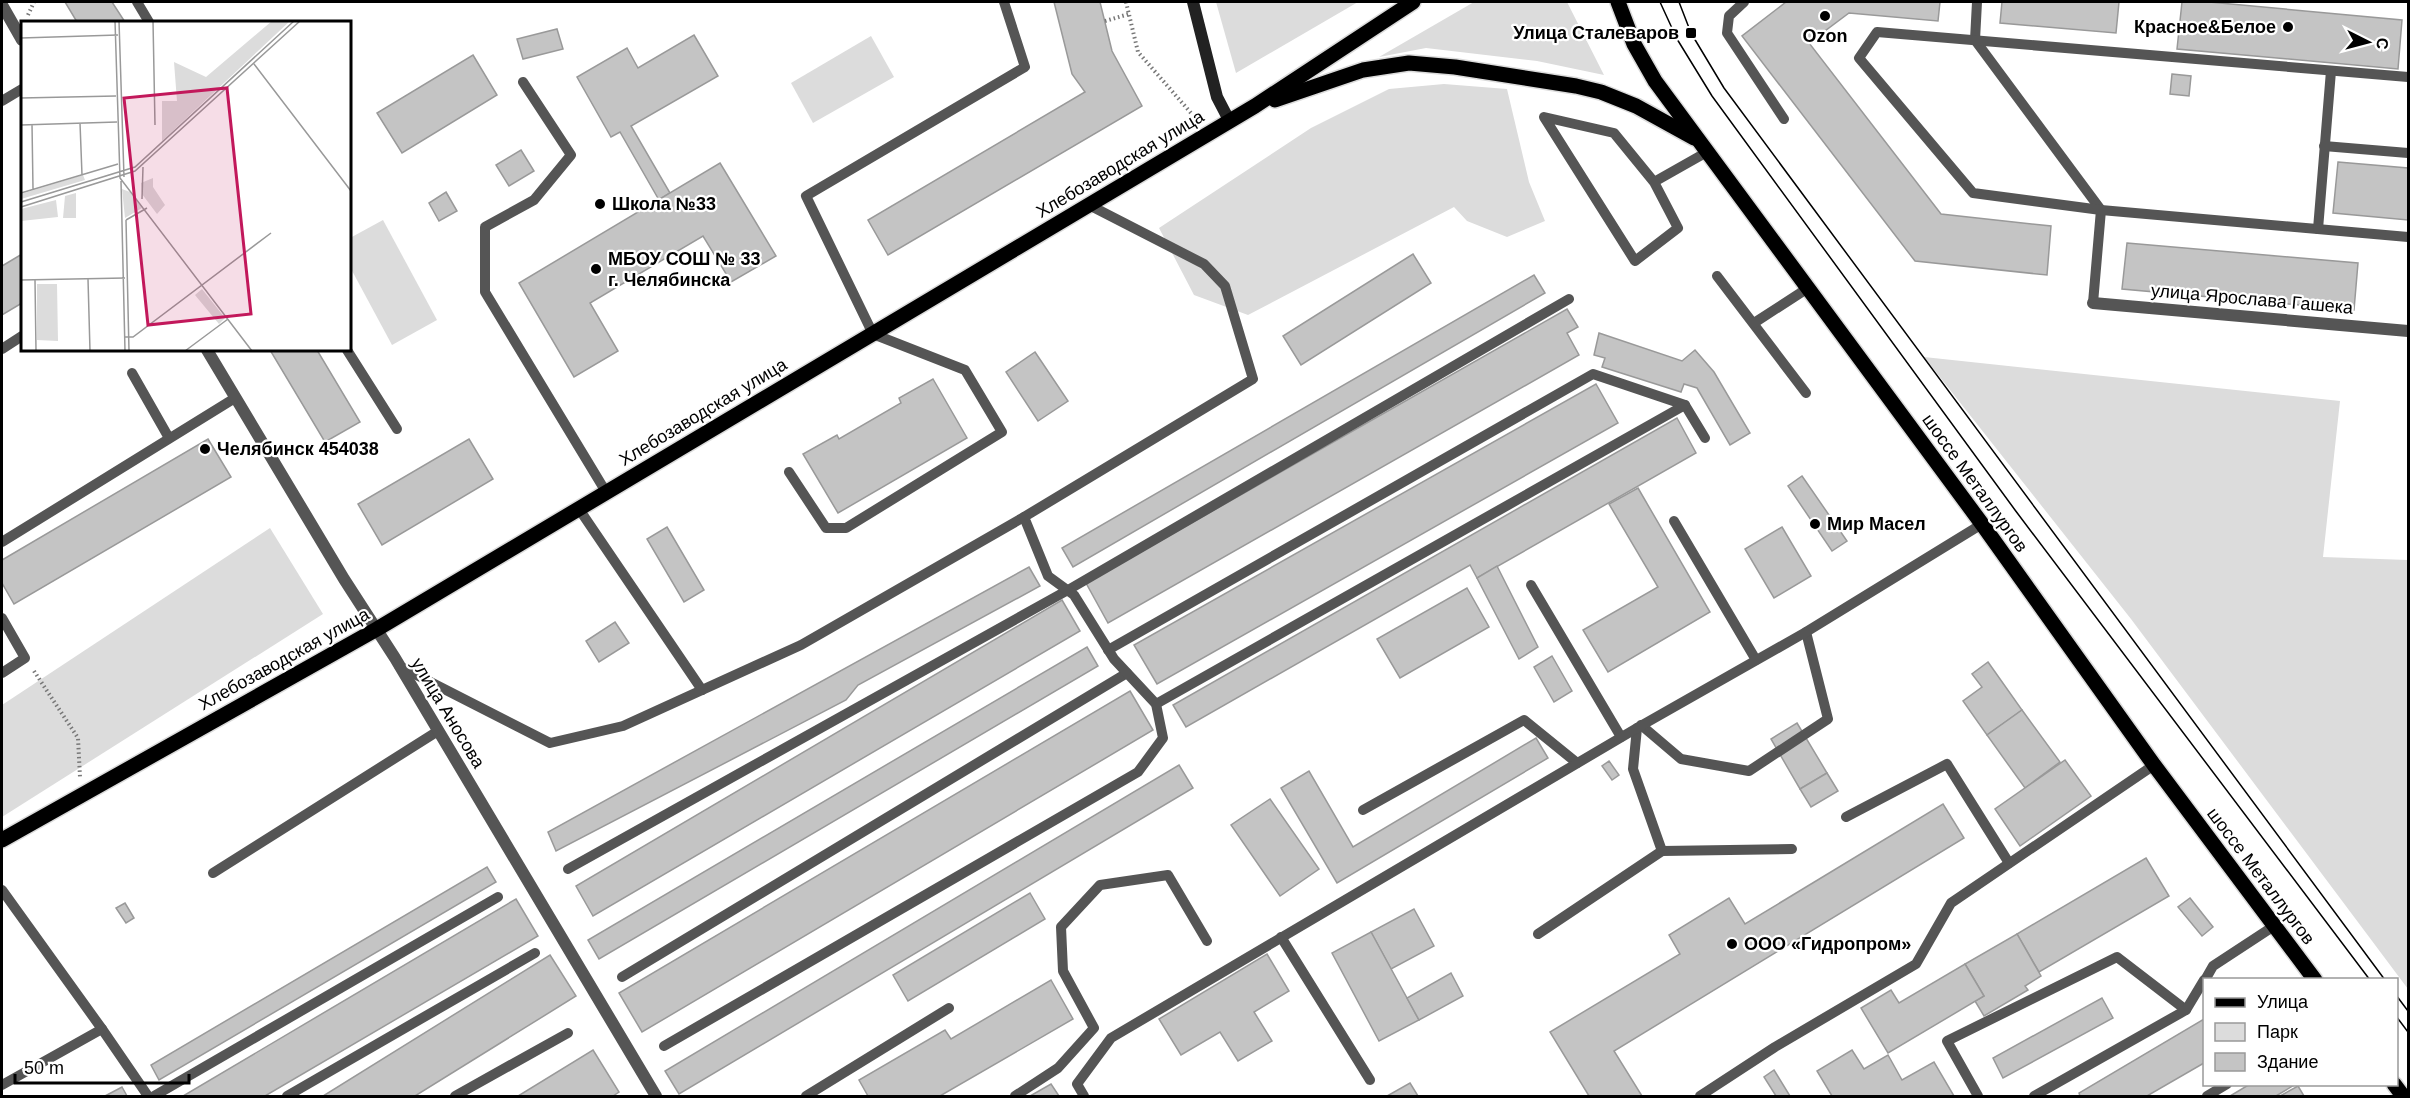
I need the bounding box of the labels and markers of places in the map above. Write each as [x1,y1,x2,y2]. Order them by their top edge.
marker: Ozon [1818,9,1832,23]
place label: Красное&Белое [2134,17,2276,37]
marker: Красное&Белое [2281,20,2295,34]
place label: Улица Сталеваров [1513,23,1679,43]
marker: Улица Сталеваров [1684,26,1698,40]
place label: Ozon [1803,26,1848,46]
place label: Школа №33 [612,194,716,214]
marker: Школа №33 [593,197,607,211]
place label: МБОУ СОШ № 33 г. Челябинска [608,249,760,290]
marker: МБОУ СОШ № 33 г. Челябинска [589,262,603,276]
place label: Челябинск 454038 [217,439,379,459]
marker: Челябинск 454038 [198,442,212,456]
place label: Мир Масел [1827,514,1926,534]
marker: Мир Масел [1808,517,1822,531]
place label: ООО «Гидропром» [1744,934,1911,954]
marker: ООО «Гидропром» [1725,937,1739,951]

